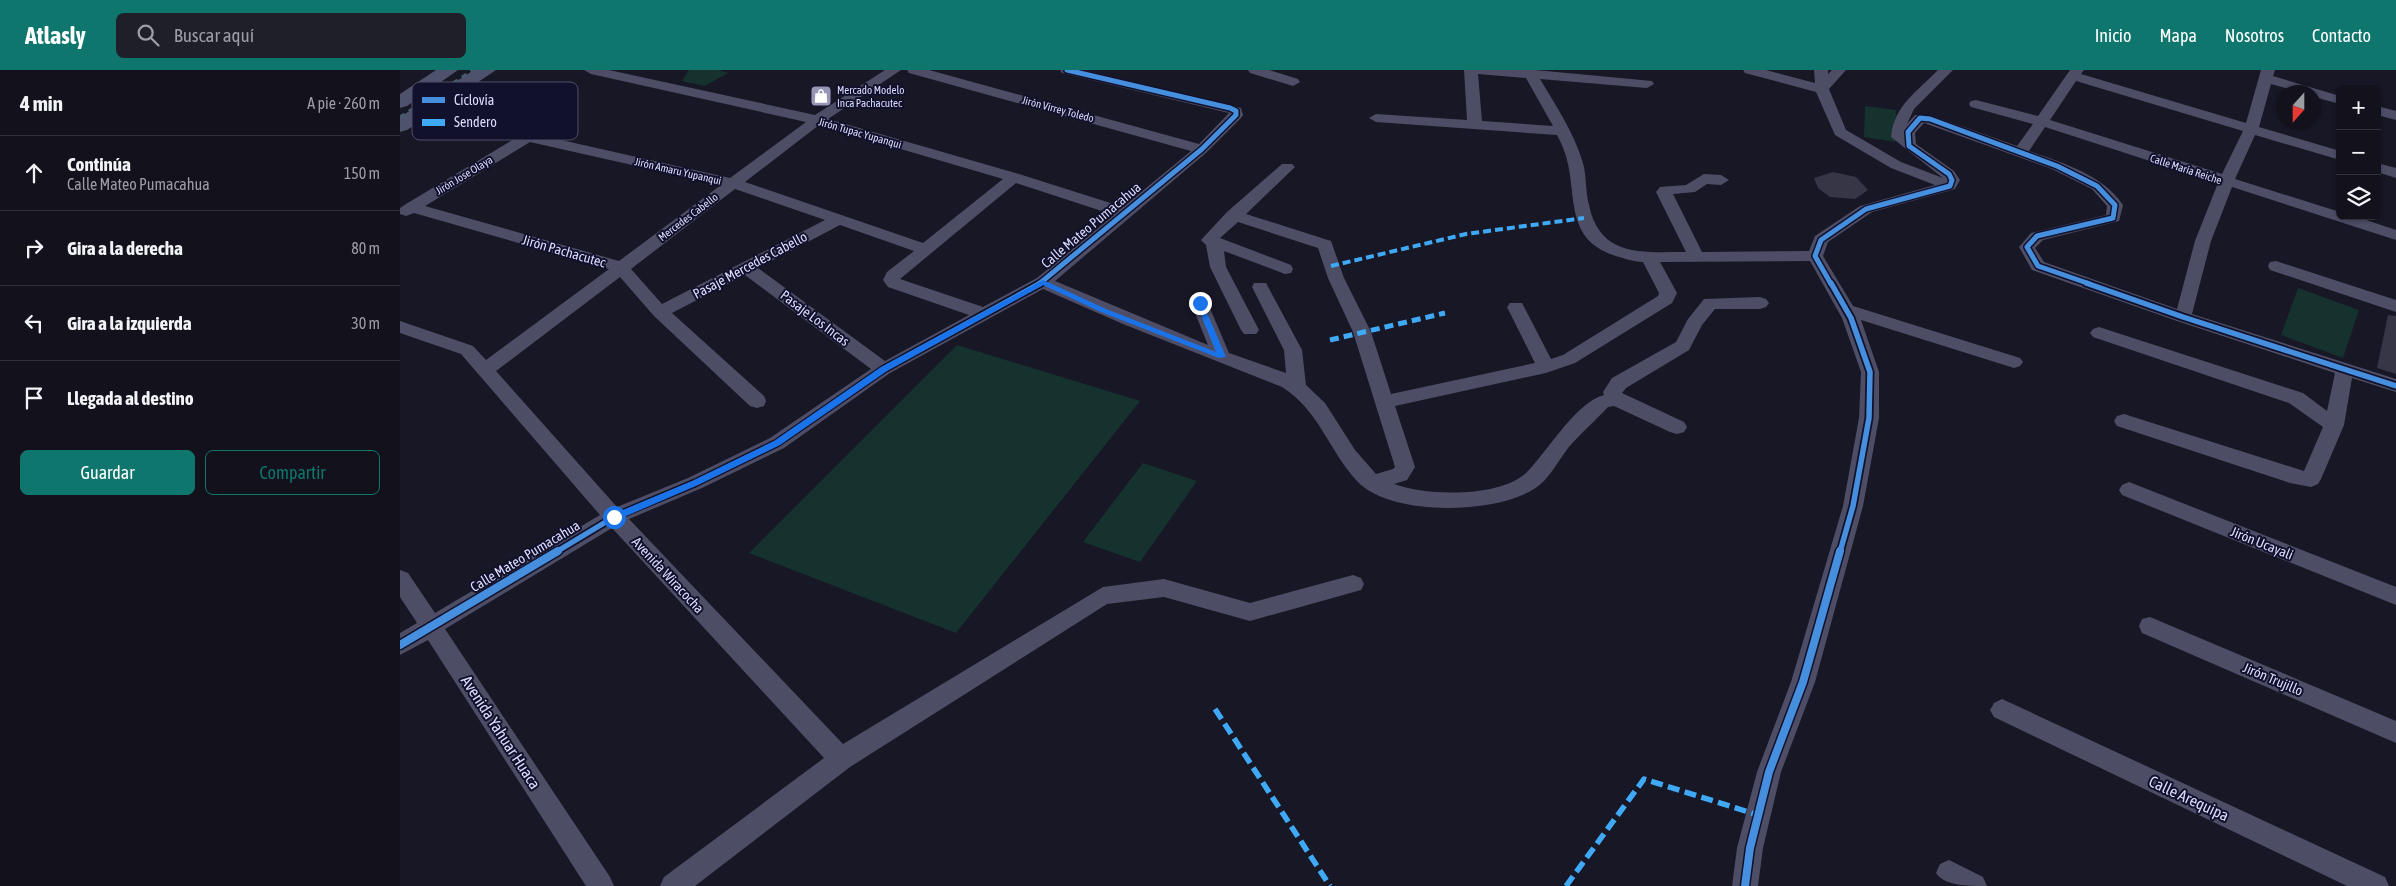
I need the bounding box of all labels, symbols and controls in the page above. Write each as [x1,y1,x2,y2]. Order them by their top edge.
search box [116,13,466,58]
icon: search [134,21,162,49]
text: Atlasly [25,22,86,49]
text: Buscar aquí [174,24,254,46]
text: Inicio [2095,25,2131,46]
text: Mapa [2159,25,2197,46]
text: Nosotros [2225,25,2284,46]
text: Contacto [2312,25,2371,46]
legend [412,82,578,140]
shop icon: Mercado Modelo Inca Pachacutec [809,84,833,108]
place label: Mercado Modelo Inca Pachacutec [837,84,904,109]
north arrow [2276,85,2321,130]
map controls [2336,85,2381,220]
button: + [2336,85,2381,130]
text: 4 min [20,91,63,115]
text: Ciclovía [454,92,494,108]
text: A pie · 260 m [307,94,380,112]
street label: Jirón Virrey Toledo [1021,94,1095,124]
text: Sendero [454,114,497,130]
street label: Jirón Tupac Yupanqui [817,115,903,151]
button: − [2336,130,2381,175]
street label: Calle María Reiche [2149,152,2223,186]
text: Continúa [67,153,131,175]
street label: Jirón Jose Olaya [433,153,495,197]
street label: Jirón Amaru Yupanqui [633,155,723,187]
icon: ahead [20,159,48,187]
text: 150 m [344,164,380,182]
text: Calle Mateo Pumacahua [67,175,210,193]
button: layers [2336,175,2381,220]
street label: Calle Mateo Pumacahua [1038,179,1144,271]
street label: Mercedes Cabello [656,191,720,243]
street label: Pasaje Mercedes Cabello [690,228,810,302]
street label: Jirón Pachacutec [520,231,608,271]
icon: right [20,234,48,262]
text: Gira a la derecha [67,237,183,259]
text: 80 m [351,239,380,257]
street label: Pasaje Los Incas [777,287,853,349]
route end [1189,292,1212,315]
icon: left [20,309,48,337]
text: Gira a la izquierda [67,312,192,334]
text: 30 m [351,314,380,332]
icon: arrive [20,384,48,412]
text: Llegada al destino [67,387,194,409]
button: Guardar [20,450,195,495]
button: Compartir [205,450,380,495]
route start [603,506,626,529]
street label: Calle Mateo Pumacahua [467,517,583,595]
street label: Jirón Ucayali [2228,523,2296,563]
street label: Avenida Wiracocha [629,534,707,616]
street label: Jirón Trujillo [2241,659,2305,699]
street label: Avenida Yahuar Huaca [458,672,544,792]
street label: Calle Arequipa [2146,772,2232,825]

